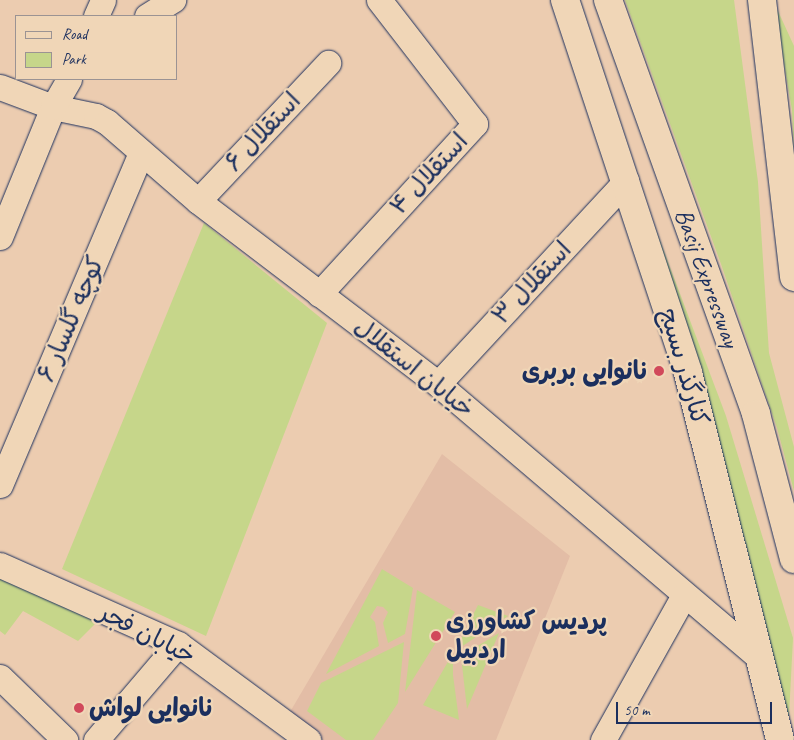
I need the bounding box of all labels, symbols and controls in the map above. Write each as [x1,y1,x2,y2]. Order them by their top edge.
legend [15,15,178,80]
text: Road [62,25,87,44]
text: Park [62,50,86,69]
street label: استقلال ۶ [219,86,307,178]
street label: استقلال ۴ [383,127,475,221]
street label: Basij Expressway [668,205,746,351]
street label: استقلال ۳ [486,235,578,331]
street label: کوچه گلسار ۶ [31,252,111,386]
street label: کنارگذر بسیج [653,305,715,429]
street label: خیابان استقلال [348,312,480,424]
place label: نانوایی بربری [522,356,649,386]
marker: نانوایی بربری [653,365,665,377]
street label: خیابان فجر [93,597,201,671]
place label: پردیس کشاورزی اردبیل [446,607,607,666]
marker: پردیس کشاورزی اردبیل [430,630,442,642]
scale bar [619,692,775,724]
place label: نانوایی لواش [89,693,214,723]
text: 50 m [624,701,650,720]
marker: نانوایی لواش [73,702,85,714]

